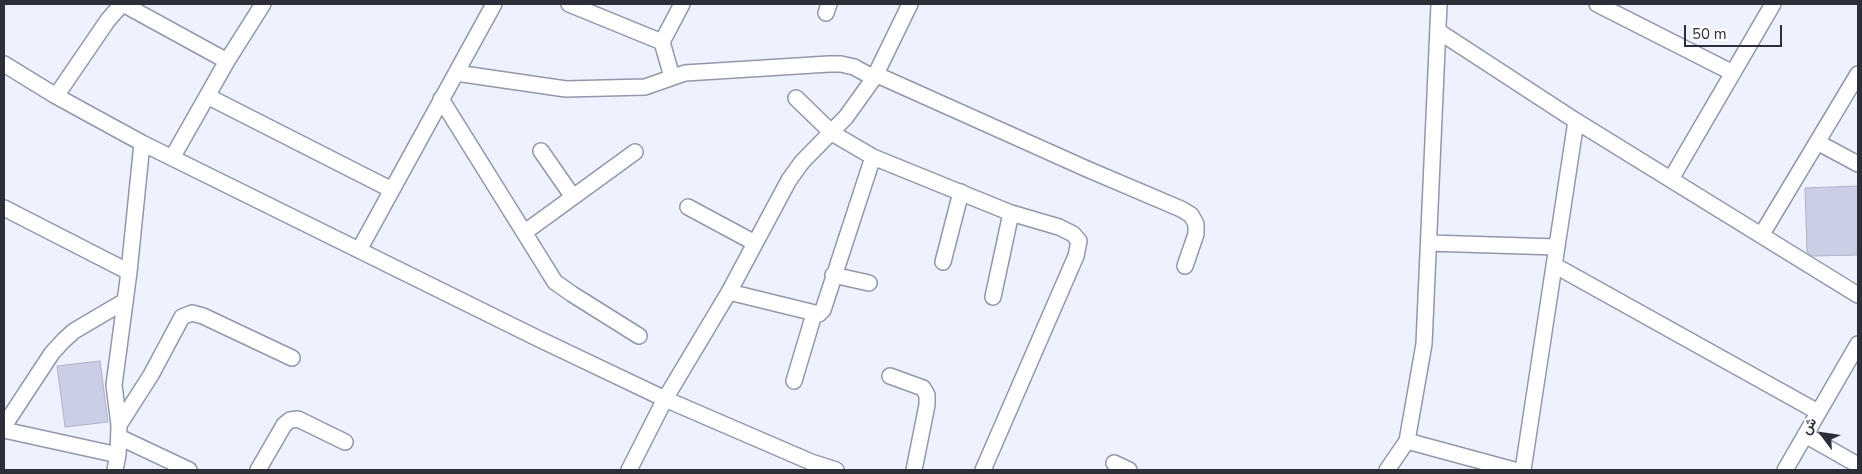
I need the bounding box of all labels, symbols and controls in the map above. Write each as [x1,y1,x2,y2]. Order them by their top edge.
scale bar [1687,15,1784,47]
text: 50 m [1692,24,1727,44]
north arrow [1797,409,1847,459]
text: ش [1796,414,1821,438]

